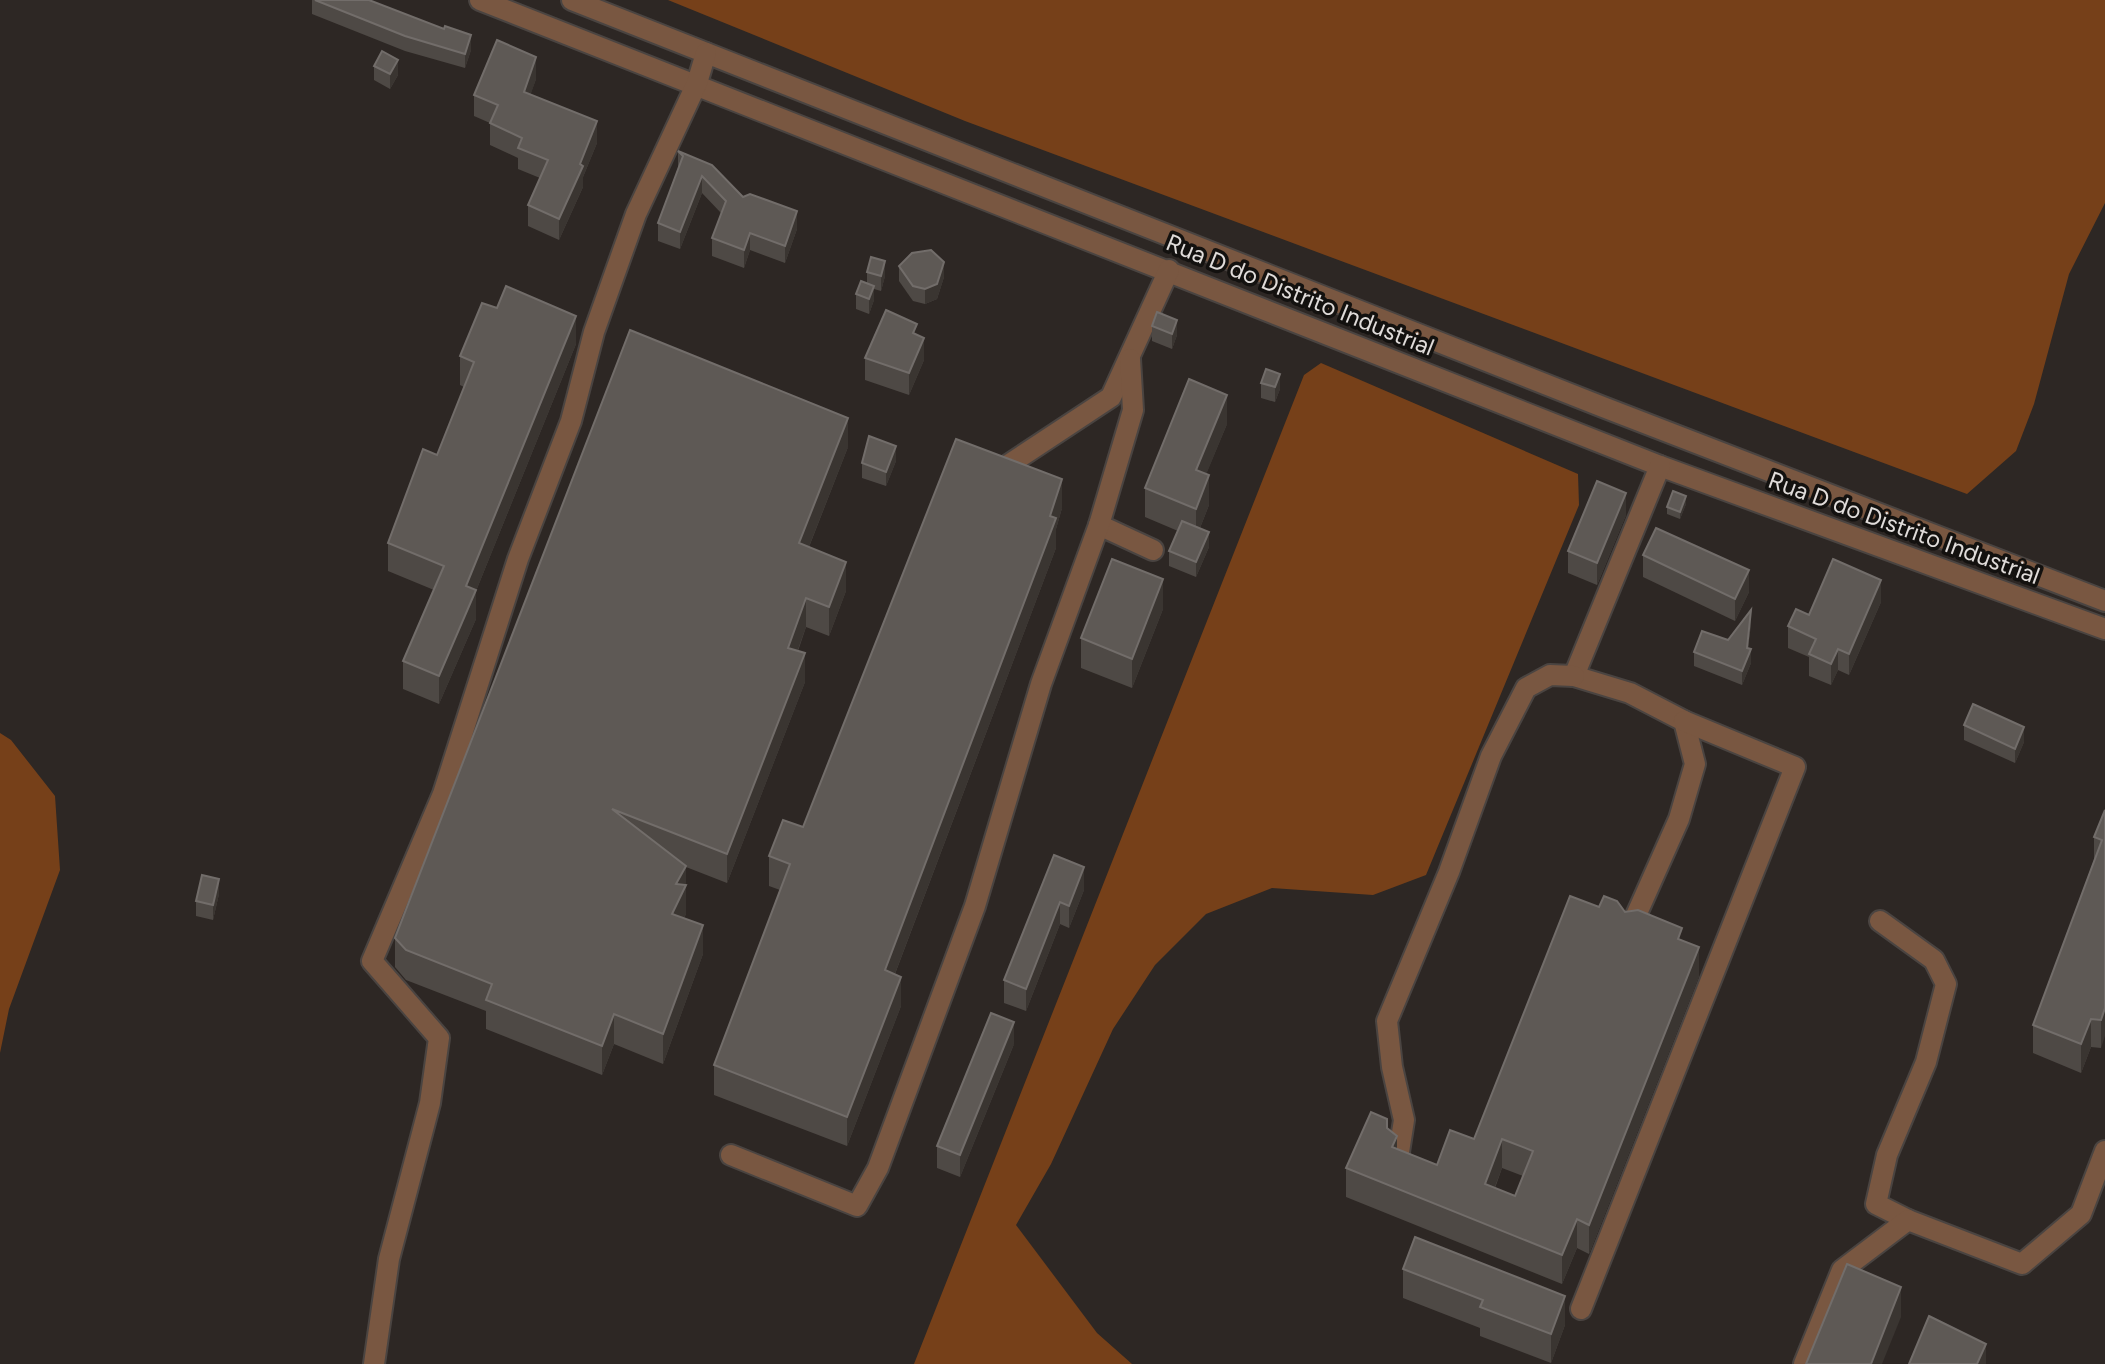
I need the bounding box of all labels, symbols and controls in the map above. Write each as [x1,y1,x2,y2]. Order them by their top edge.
street label: Rua D do Distrito Industrial [1162,227,1438,362]
street label: Rua D do Distrito Industrial [1765,465,2044,590]

